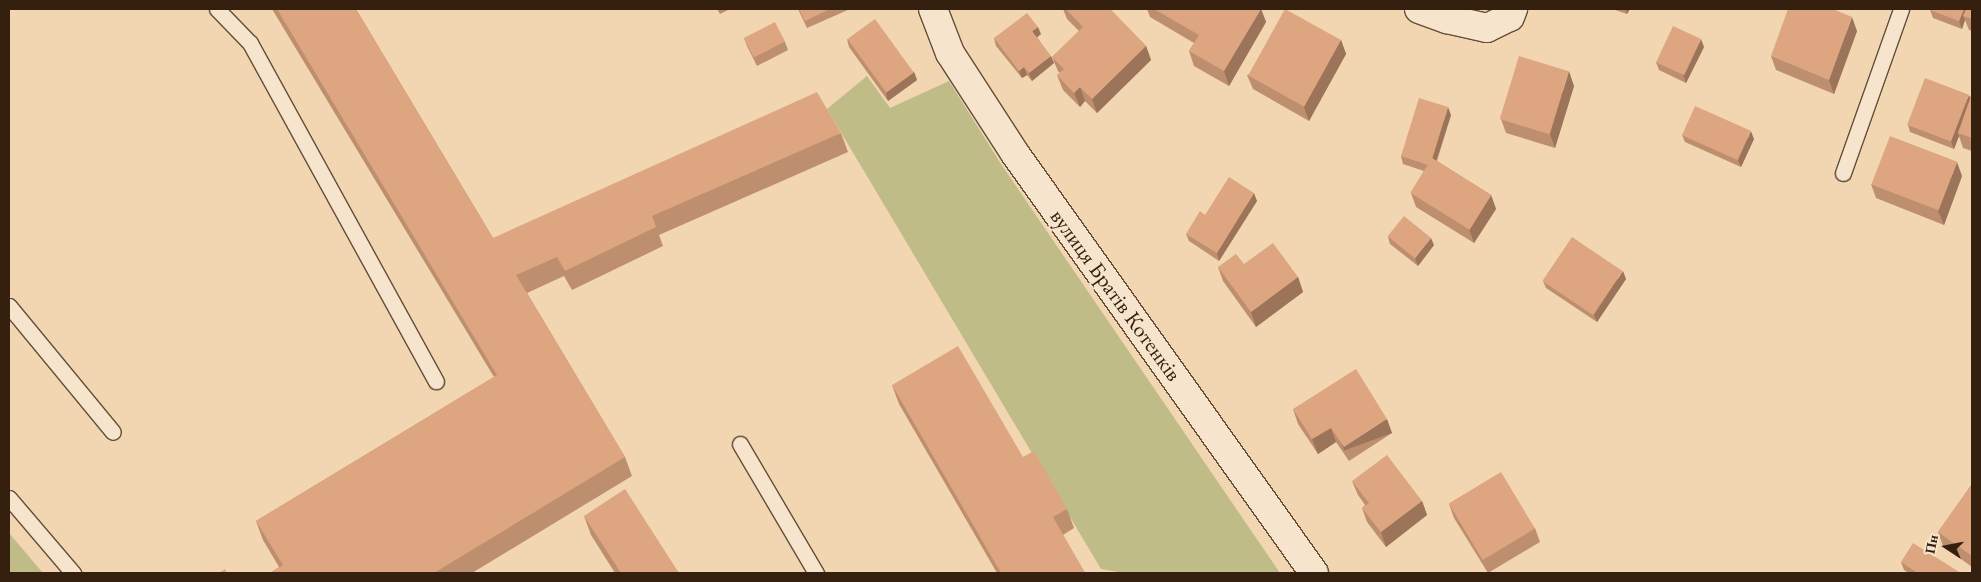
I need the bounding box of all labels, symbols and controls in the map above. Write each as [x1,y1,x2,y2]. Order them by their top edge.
street label: вулиця Братів Котенків [1045,204,1187,386]
north arrow [1921,522,1971,572]
text: Пн [1921,533,1942,555]

